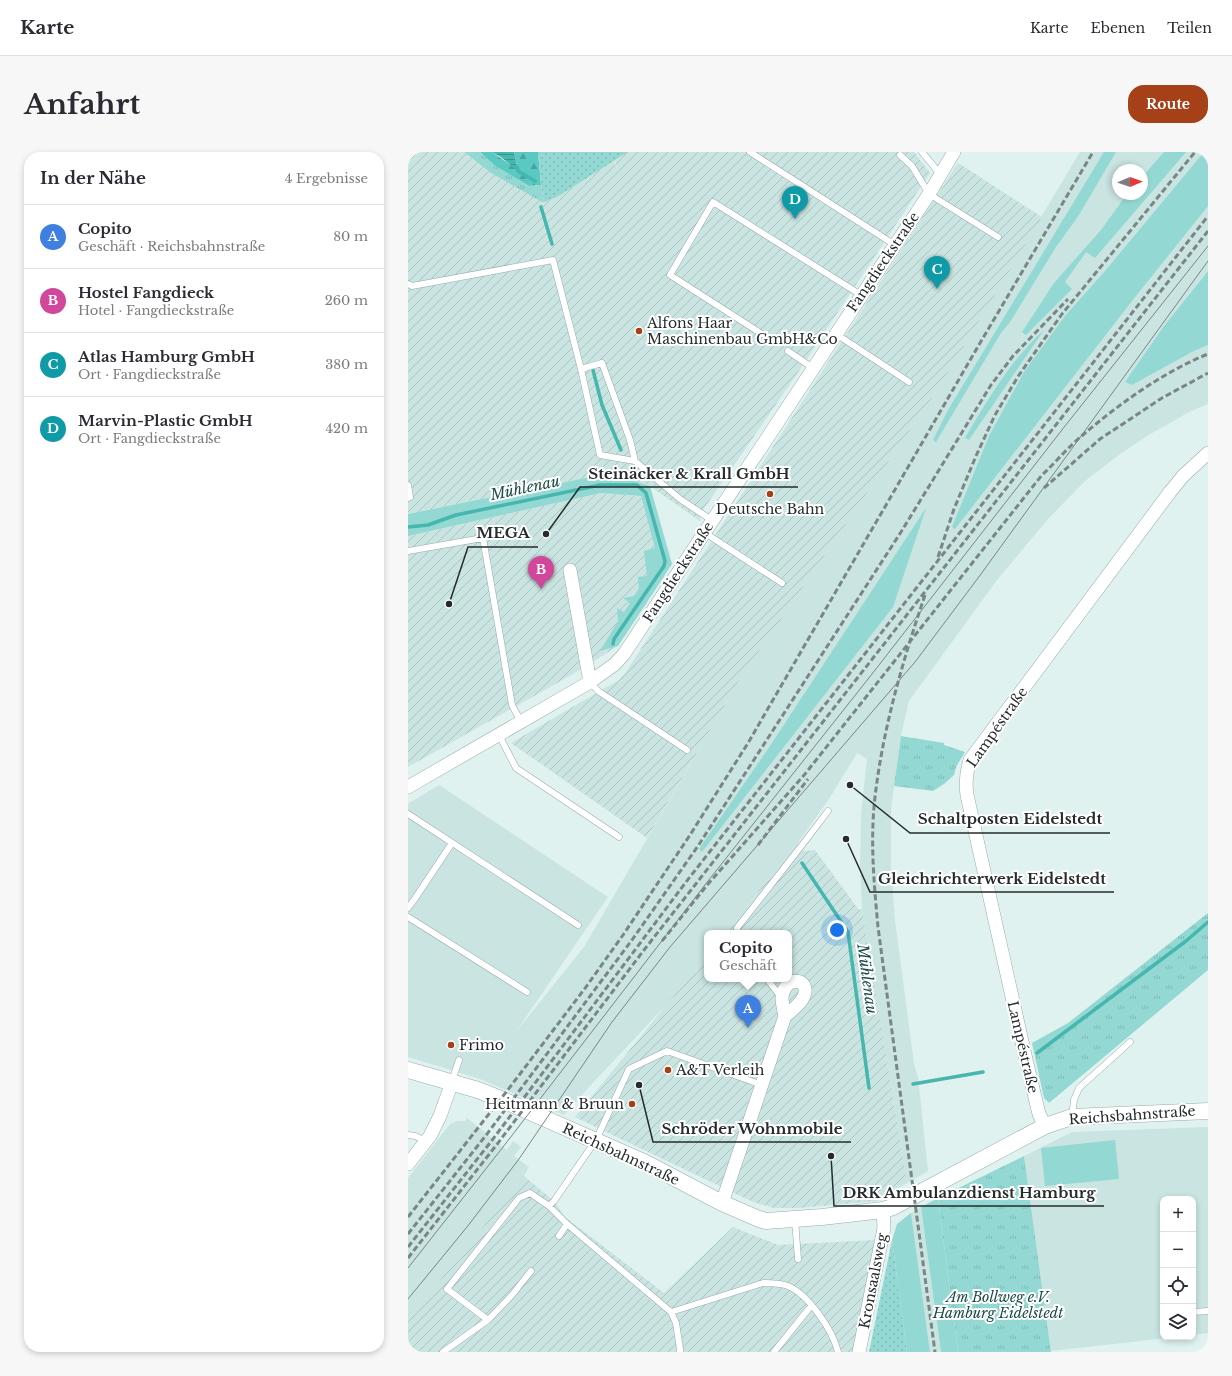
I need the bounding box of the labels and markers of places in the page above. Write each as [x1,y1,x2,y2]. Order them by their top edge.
pin: D [782,186,808,219]
pin: C [924,256,950,289]
place label: Alfons Haar Maschinenbau GmbH&Co [646,314,838,348]
marker: Alfons Haar Maschinenbau GmbH&Co [634,326,644,336]
callout: Steinäcker & Krall GmbH [580,460,798,487]
marker: Deutsche Bahn [765,489,775,499]
place label: Deutsche Bahn [716,500,825,518]
callout: MEGA [468,520,538,547]
pin: B [528,556,554,589]
callout: Schaltposten Eidelstedt [910,806,1110,833]
callout: Gleichrichterwerk Eidelstedt [870,865,1114,892]
pin: A [735,995,761,1028]
place label: Frimo [459,1036,504,1054]
marker: Frimo [446,1040,456,1050]
place label: A&T Verleih [675,1061,765,1079]
marker: A&T Verleih [663,1065,673,1075]
place label: Heitmann & Bruun [485,1095,624,1113]
marker: Heitmann & Bruun [627,1099,637,1109]
callout: Schröder Wohnmobile [653,1115,851,1142]
callout: DRK Ambulanzdienst Hamburg [834,1179,1104,1206]

